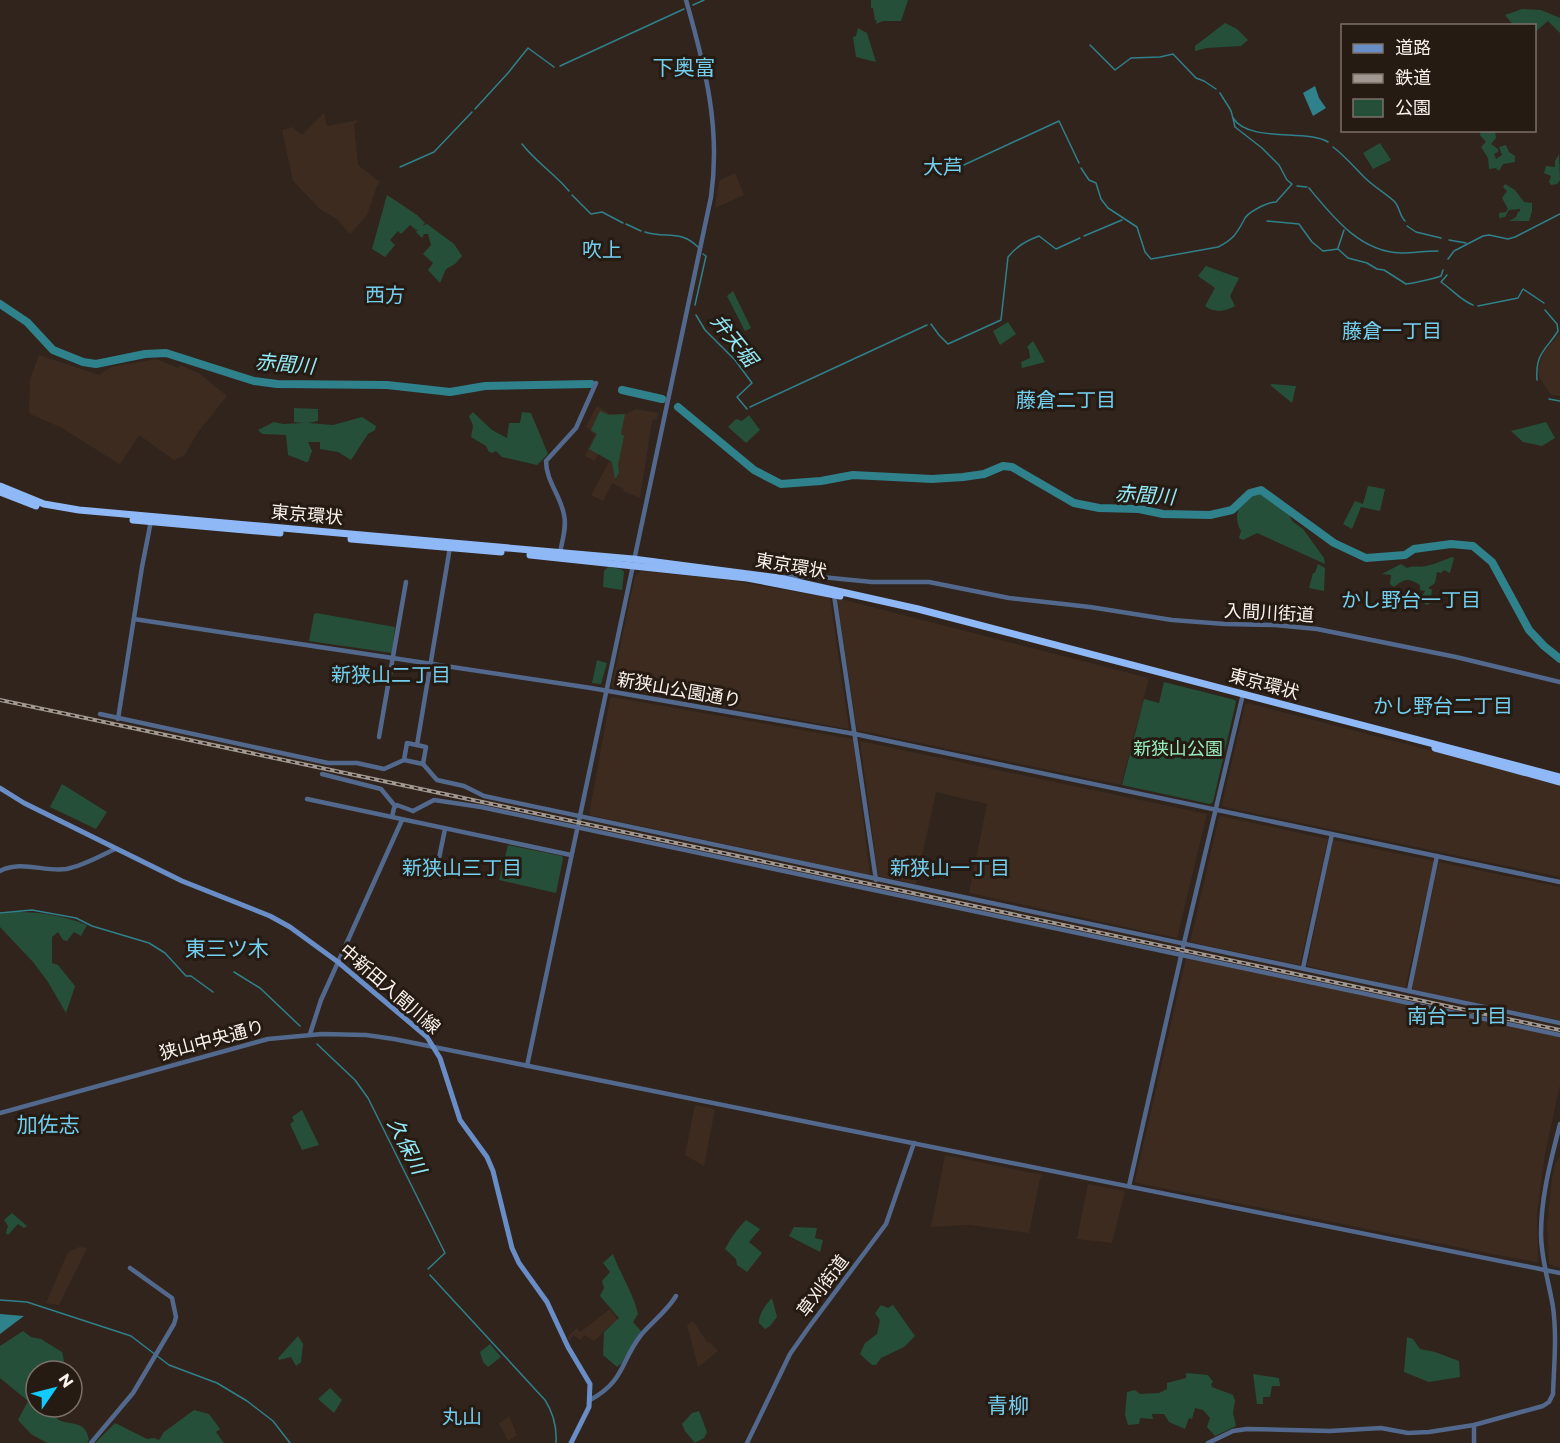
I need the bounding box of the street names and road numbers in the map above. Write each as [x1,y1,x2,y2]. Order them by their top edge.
street label: 東京環状 [270,501,344,529]
street label: 東京環状 [754,549,828,583]
street label: 入間川街道 [1223,600,1315,626]
street label: 東京環状 [1226,664,1302,704]
street label: 新狭山公園通り [615,668,743,712]
street label: 中新田入間川線 [335,939,445,1039]
street label: 狭山中央通り [157,1015,267,1065]
street label: 草刈街道 [793,1251,853,1321]

